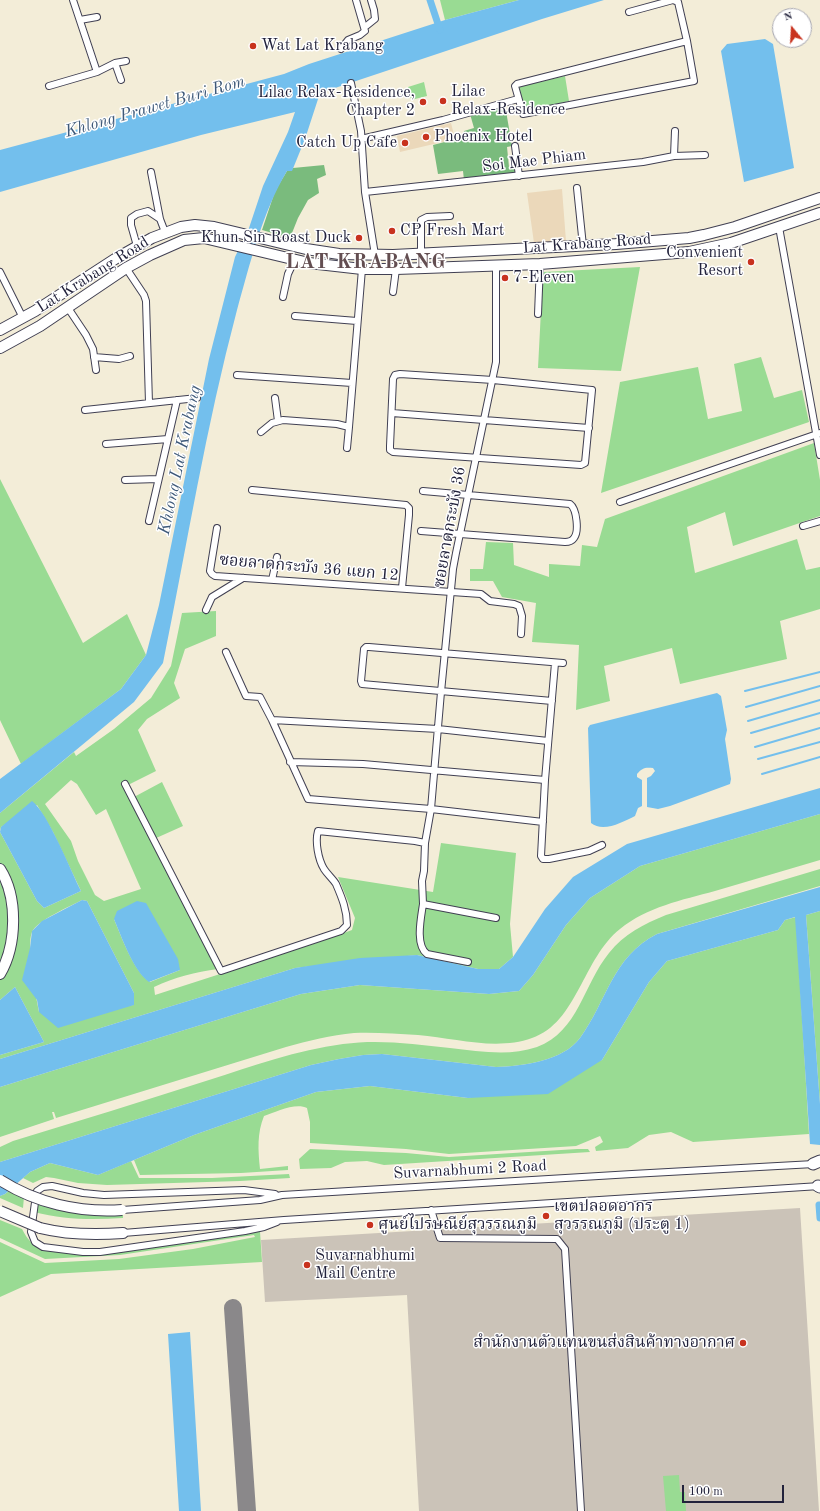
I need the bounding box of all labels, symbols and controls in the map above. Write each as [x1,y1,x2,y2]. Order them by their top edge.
north arrow [772,8,812,48]
text: N [783,11,794,24]
place label: Wat Lat Krabang [261,36,383,56]
marker: Wat Lat Krabang [248,41,258,51]
water label: Khlong Prawet Buri Rom [62,71,248,143]
place label: Lilac Relax-Residence [451,82,565,120]
place label: Lilac Relax-Residence, Chapter 2 [258,83,415,121]
marker: Lilac Relax-Residence [438,96,448,106]
marker: Lilac Relax-Residence, Chapter 2 [418,97,428,107]
place label: Phoenix Hotel [434,127,532,147]
marker: Phoenix Hotel [421,132,431,142]
place label: Catch Up Cafe [296,133,397,153]
marker: Catch Up Cafe [400,138,410,148]
street label: Soi Mae Phiam [481,145,587,177]
place label: CP Fresh Mart [400,221,504,241]
marker: CP Fresh Mart [387,226,397,236]
place label: Khun Sin Roast Duck [201,228,351,248]
street label: Lat Krabang Road [522,230,652,258]
street label: Lat Krabang Road [33,233,153,317]
marker: Khun Sin Roast Duck [354,233,364,243]
place label: Convenient Resort [666,243,743,281]
district label: LAT KRABANG [285,251,447,275]
marker: Convenient Resort [746,257,756,267]
place label: 7-Eleven [513,268,575,288]
marker: 7-Eleven [500,273,510,283]
water label: Khlong Lat Krabang [154,383,206,537]
street label: ซอยลาดกระบัง 36 [430,465,470,589]
street label: ซอยลาดกระบัง 36 แยก 12 [219,551,399,585]
street label: Suvarnabhumi 2 Road [393,1156,547,1184]
place label: เขตปลอดอากร สุวรรณภูมิ (ประตู 1) [554,1197,690,1235]
marker: เขตปลอดอากร สุวรรณภูมิ (ประตู 1) [541,1211,551,1221]
place label: ศูนย์ไปรษณีย์สุวรรณภูมิ [378,1215,537,1235]
marker: ศูนย์ไปรษณีย์สุวรรณภูมิ [365,1220,375,1230]
place label: Suvarnabhumi Mail Centre [315,1246,415,1284]
marker: Suvarnabhumi Mail Centre [302,1260,312,1270]
place label: สำนักงานตัวแทนขนส่งสินค้าทางอากาศ [473,1333,735,1353]
marker: สำนักงานตัวแทนขนส่งสินค้าทางอากาศ [738,1338,748,1348]
scale bar [684,1477,786,1503]
text: 100 m [689,1486,723,1498]

